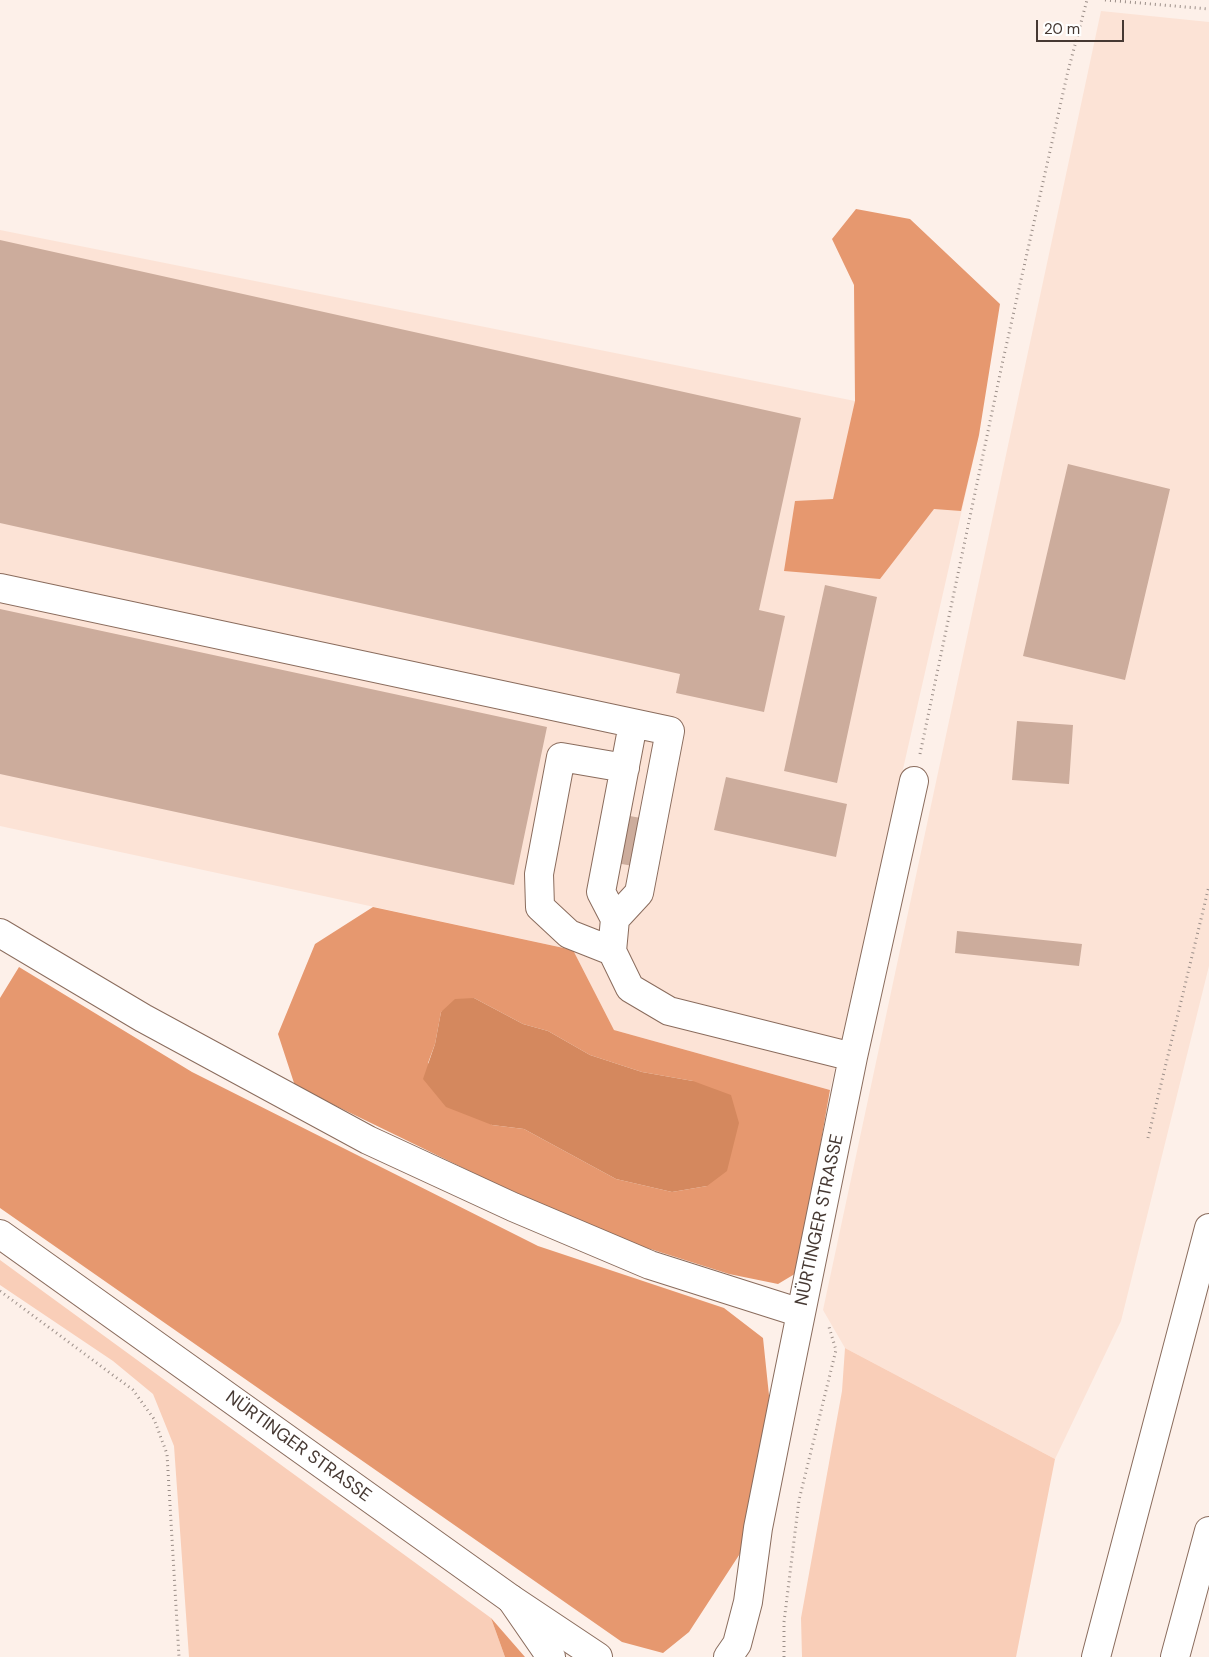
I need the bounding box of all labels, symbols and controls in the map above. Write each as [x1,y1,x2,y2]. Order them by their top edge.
scale bar [1039,10,1126,42]
text: 20 m [1044,19,1080,39]
street label: NÜRTINGER STRASSE [791,1132,849,1308]
street label: NÜRTINGER STRASSE [221,1387,375,1507]

